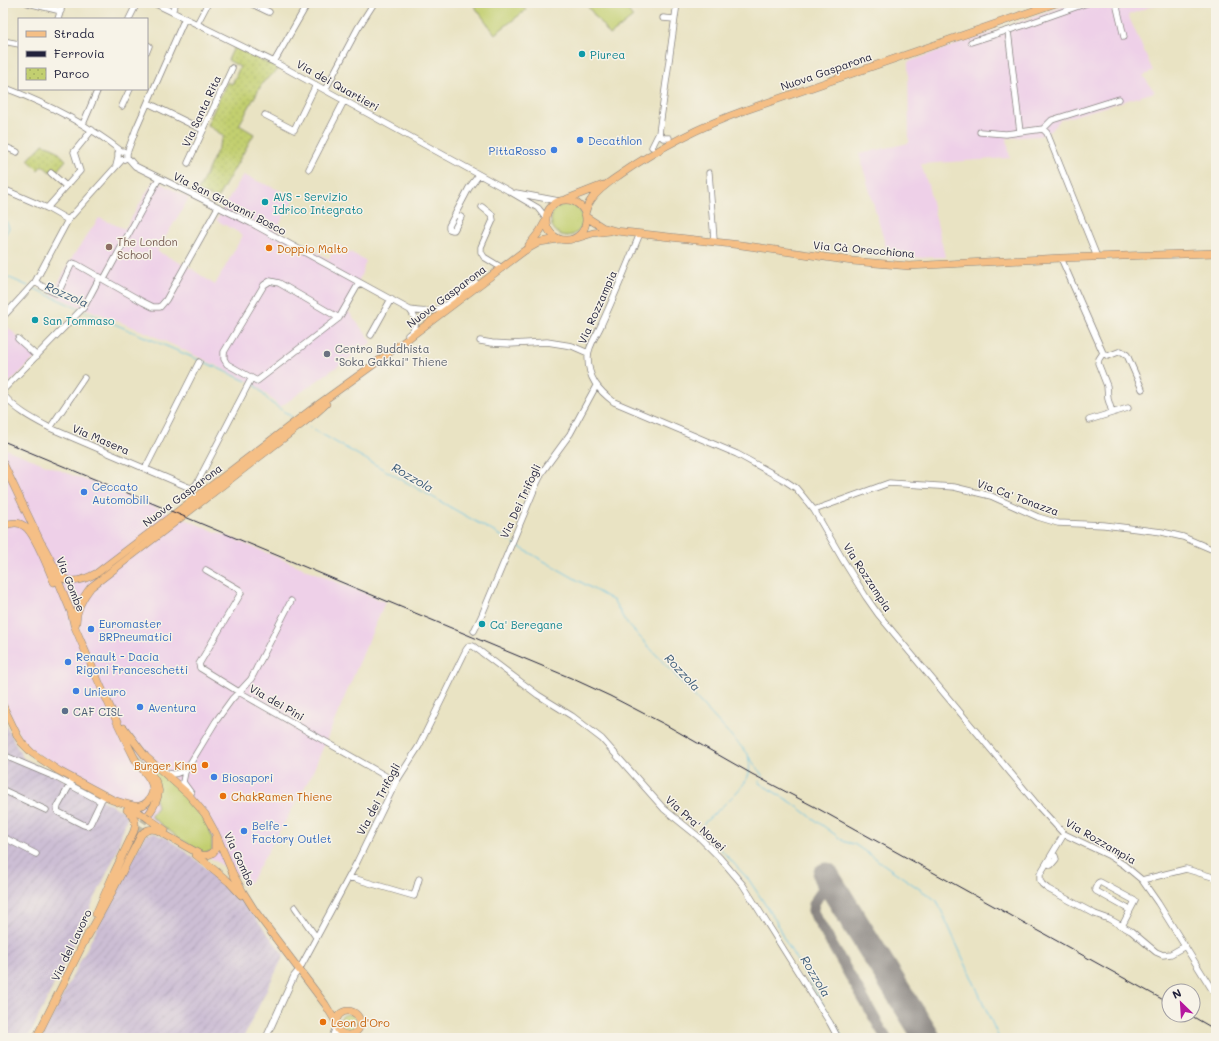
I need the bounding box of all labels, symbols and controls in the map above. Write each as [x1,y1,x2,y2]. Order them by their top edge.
legend [18,18,148,90]
text: Strada [54,25,95,41]
text: Ferrovia [54,45,105,61]
place label: Piurea [590,47,625,62]
street label: Nuova Gasparona [778,48,874,94]
marker: Piurea [577,49,587,59]
street label: Via dei Quartieri [294,56,382,114]
text: Parco [54,65,89,81]
street label: Via Santa Rita [178,73,224,149]
place label: Decathlon [588,133,642,148]
marker: Decathlon [575,135,585,145]
place label: PittaRosso [489,143,546,158]
marker: PittaRosso [549,145,559,155]
street label: Via San Giovanni Bosco [171,168,289,238]
place label: AVS - Servizio Idrico Integrato [273,189,363,217]
marker: AVS - Servizio Idrico Integrato [260,197,270,207]
place label: The London School [117,234,178,262]
street label: Via Cà Orecchiona [813,237,916,261]
place label: Doppio Malto [277,241,348,256]
marker: The London School [104,242,114,252]
marker: Doppio Malto [264,243,274,253]
street label: Nuova Gasparona [403,261,489,331]
street label: Via Rozzampia [574,268,620,346]
water label: Rozzola [43,277,91,311]
place label: San Tommaso [43,313,115,328]
marker: San Tommaso [30,315,40,325]
place label: Centro Buddhista "Soka Gakkai" Thiene [335,341,448,369]
marker: Centro Buddhista "Soka Gakkai" Thiene [322,349,332,359]
street label: Via Masera [70,420,132,458]
water label: Rozzola [389,459,437,495]
street label: Nuova Gasparona [139,460,225,530]
street label: Via Dei Trifogli [496,461,544,541]
street label: Via Ca' Tonazza [975,475,1061,519]
place label: Ceccato Automobili [92,479,149,507]
marker: Ceccato Automobili [79,487,89,497]
street label: Via Rozzampia [840,540,896,614]
street label: Via Gombe [53,554,89,614]
place label: Euromaster BRPneumatici [99,616,172,644]
place label: Ca' Beregane [490,617,563,632]
marker: Ca' Beregane [477,619,487,629]
marker: Euromaster BRPneumatici [86,624,96,634]
place label: Renault - Dacia Rigoni Franceschetti [76,649,188,677]
water label: Rozzola [662,650,704,694]
marker: Renault - Dacia Rigoni Franceschetti [63,657,73,667]
street label: Via dei Pini [247,680,307,724]
place label: Unieuro [84,684,126,699]
marker: Unieuro [71,686,81,696]
place label: Aventura [148,700,197,715]
marker: Aventura [135,702,145,712]
place label: CAF CISL [73,704,123,719]
marker: CAF CISL [60,706,70,716]
place label: Burger King [134,758,197,773]
marker: Burger King [200,760,210,770]
street label: Via dei Trifogli [353,760,403,838]
place label: Biosapori [222,770,273,785]
marker: Biosapori [209,772,219,782]
place label: ChakRamen Thiene [231,789,332,804]
marker: ChakRamen Thiene [218,791,228,801]
street label: Via Pra' Novei [663,792,729,854]
street label: Via Rozzampia [1063,815,1139,867]
place label: Belfe - Factory Outlet [252,818,332,846]
marker: Belfe - Factory Outlet [239,826,249,836]
street label: Via Gombe [221,830,259,889]
street label: Via del Lavoro [47,906,95,983]
water label: Rozzola [797,952,835,1000]
north arrow [1161,983,1201,1023]
text: N [1170,985,1184,1002]
place label: Leon d'Oro [331,1015,390,1030]
marker: Leon d'Oro [318,1017,328,1027]

